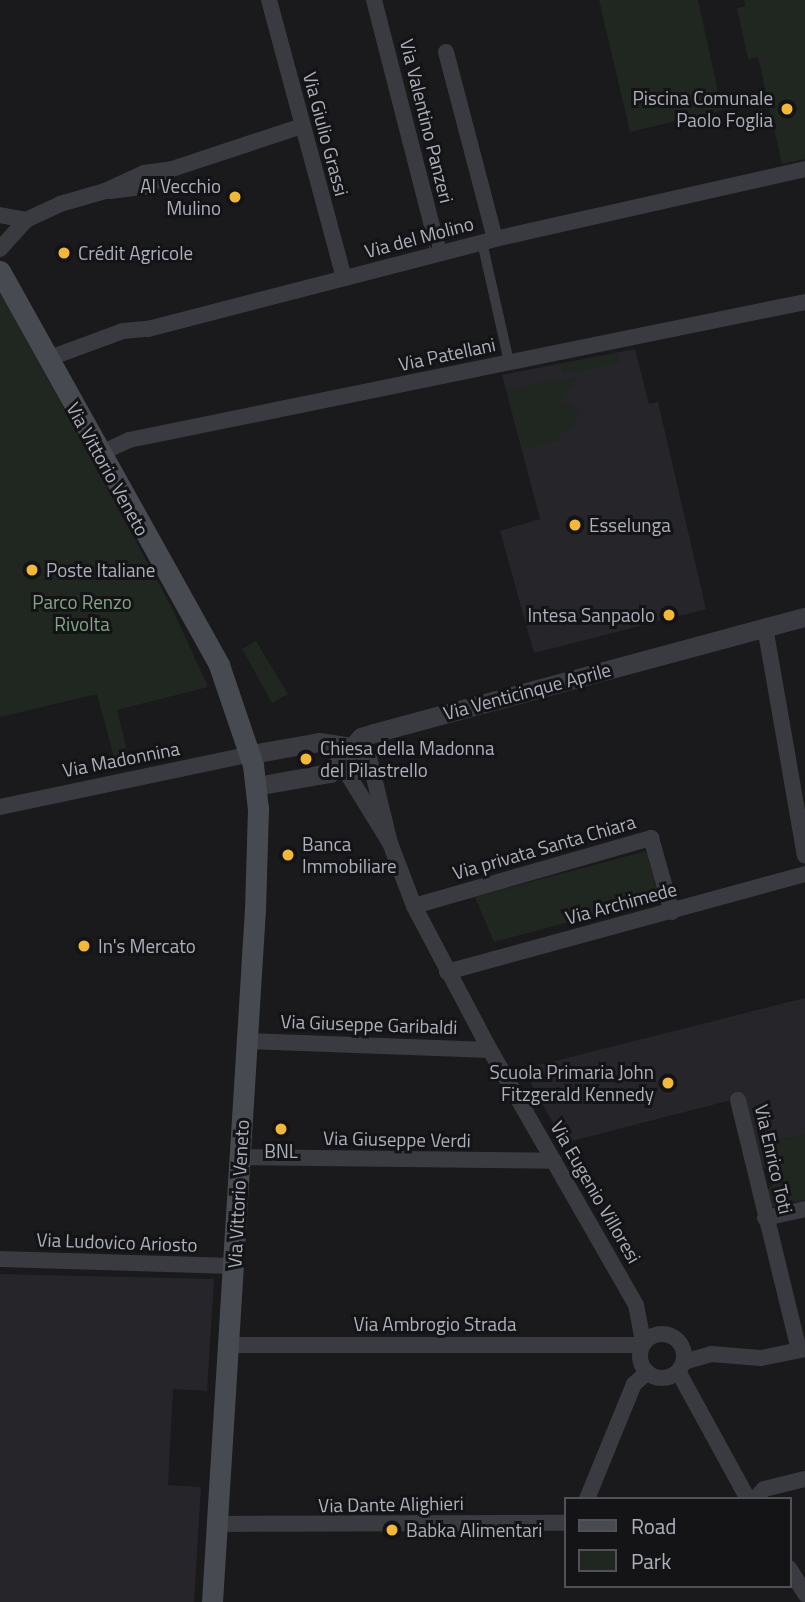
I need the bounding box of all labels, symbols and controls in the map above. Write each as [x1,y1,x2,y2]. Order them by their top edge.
street label: Via Valentino Panzeri [396,37,458,205]
street label: Via Giulio Grassi [299,70,353,198]
place label: Piscina Comunale Paolo Foglia [633,87,773,131]
marker: Piscina Comunale Paolo Foglia [779,101,795,117]
place label: Al Vecchio Mulino [140,175,221,219]
marker: Al Vecchio Mulino [227,189,243,205]
street label: Via del Molino [362,212,476,262]
place label: Crédit Agricole [78,242,193,264]
marker: Crédit Agricole [56,245,72,261]
street label: Via Patellani [396,333,498,375]
street label: Via Vittorio Veneto [62,398,154,540]
place label: Esselunga [589,514,671,536]
marker: Esselunga [567,517,583,533]
place label: Poste Italiane [46,559,155,581]
marker: Poste Italiane [24,562,40,578]
park label: Parco Renzo Rivolta [32,591,132,635]
place label: Intesa Sanpaolo [527,604,655,626]
marker: Intesa Sanpaolo [661,607,677,623]
street label: Via Venticinque Aprile [441,658,613,724]
street label: Via Madonnina [61,736,181,782]
place label: Chiesa della Madonna del Pilastrello [320,737,494,781]
marker: Chiesa della Madonna del Pilastrello [298,751,314,767]
street label: Via privata Santa Chiara [450,810,638,884]
place label: Banca Immobiliare [302,833,397,877]
marker: Banca Immobiliare [280,847,296,863]
street label: Via Archimede [563,877,679,929]
place label: In's Mercato [98,935,196,957]
marker: In's Mercato [76,938,92,954]
street label: Via Giuseppe Garibaldi [280,1010,458,1038]
place label: Scuola Primaria John Fitzgerald Kennedy [490,1061,654,1105]
marker: Scuola Primaria John Fitzgerald Kennedy [660,1075,676,1091]
street label: Via Enrico Toti [750,1102,798,1216]
street label: Via Eugenio Villoresi [546,1117,646,1267]
street label: Via Vittorio Veneto [223,1119,253,1269]
marker: BNL [273,1121,289,1137]
street label: Via Giuseppe Verdi [323,1126,471,1152]
place label: BNL [264,1140,298,1162]
street label: Via Ludovico Ariosto [36,1228,198,1256]
street label: Via Ambrogio Strada [353,1313,517,1335]
street label: Via Dante Alighieri [318,1491,464,1517]
legend [564,1497,791,1588]
text: Road [631,1510,676,1542]
place label: Babka Alimentari [406,1519,542,1541]
marker: Babka Alimentari [384,1522,400,1538]
text: Park [631,1545,671,1577]

